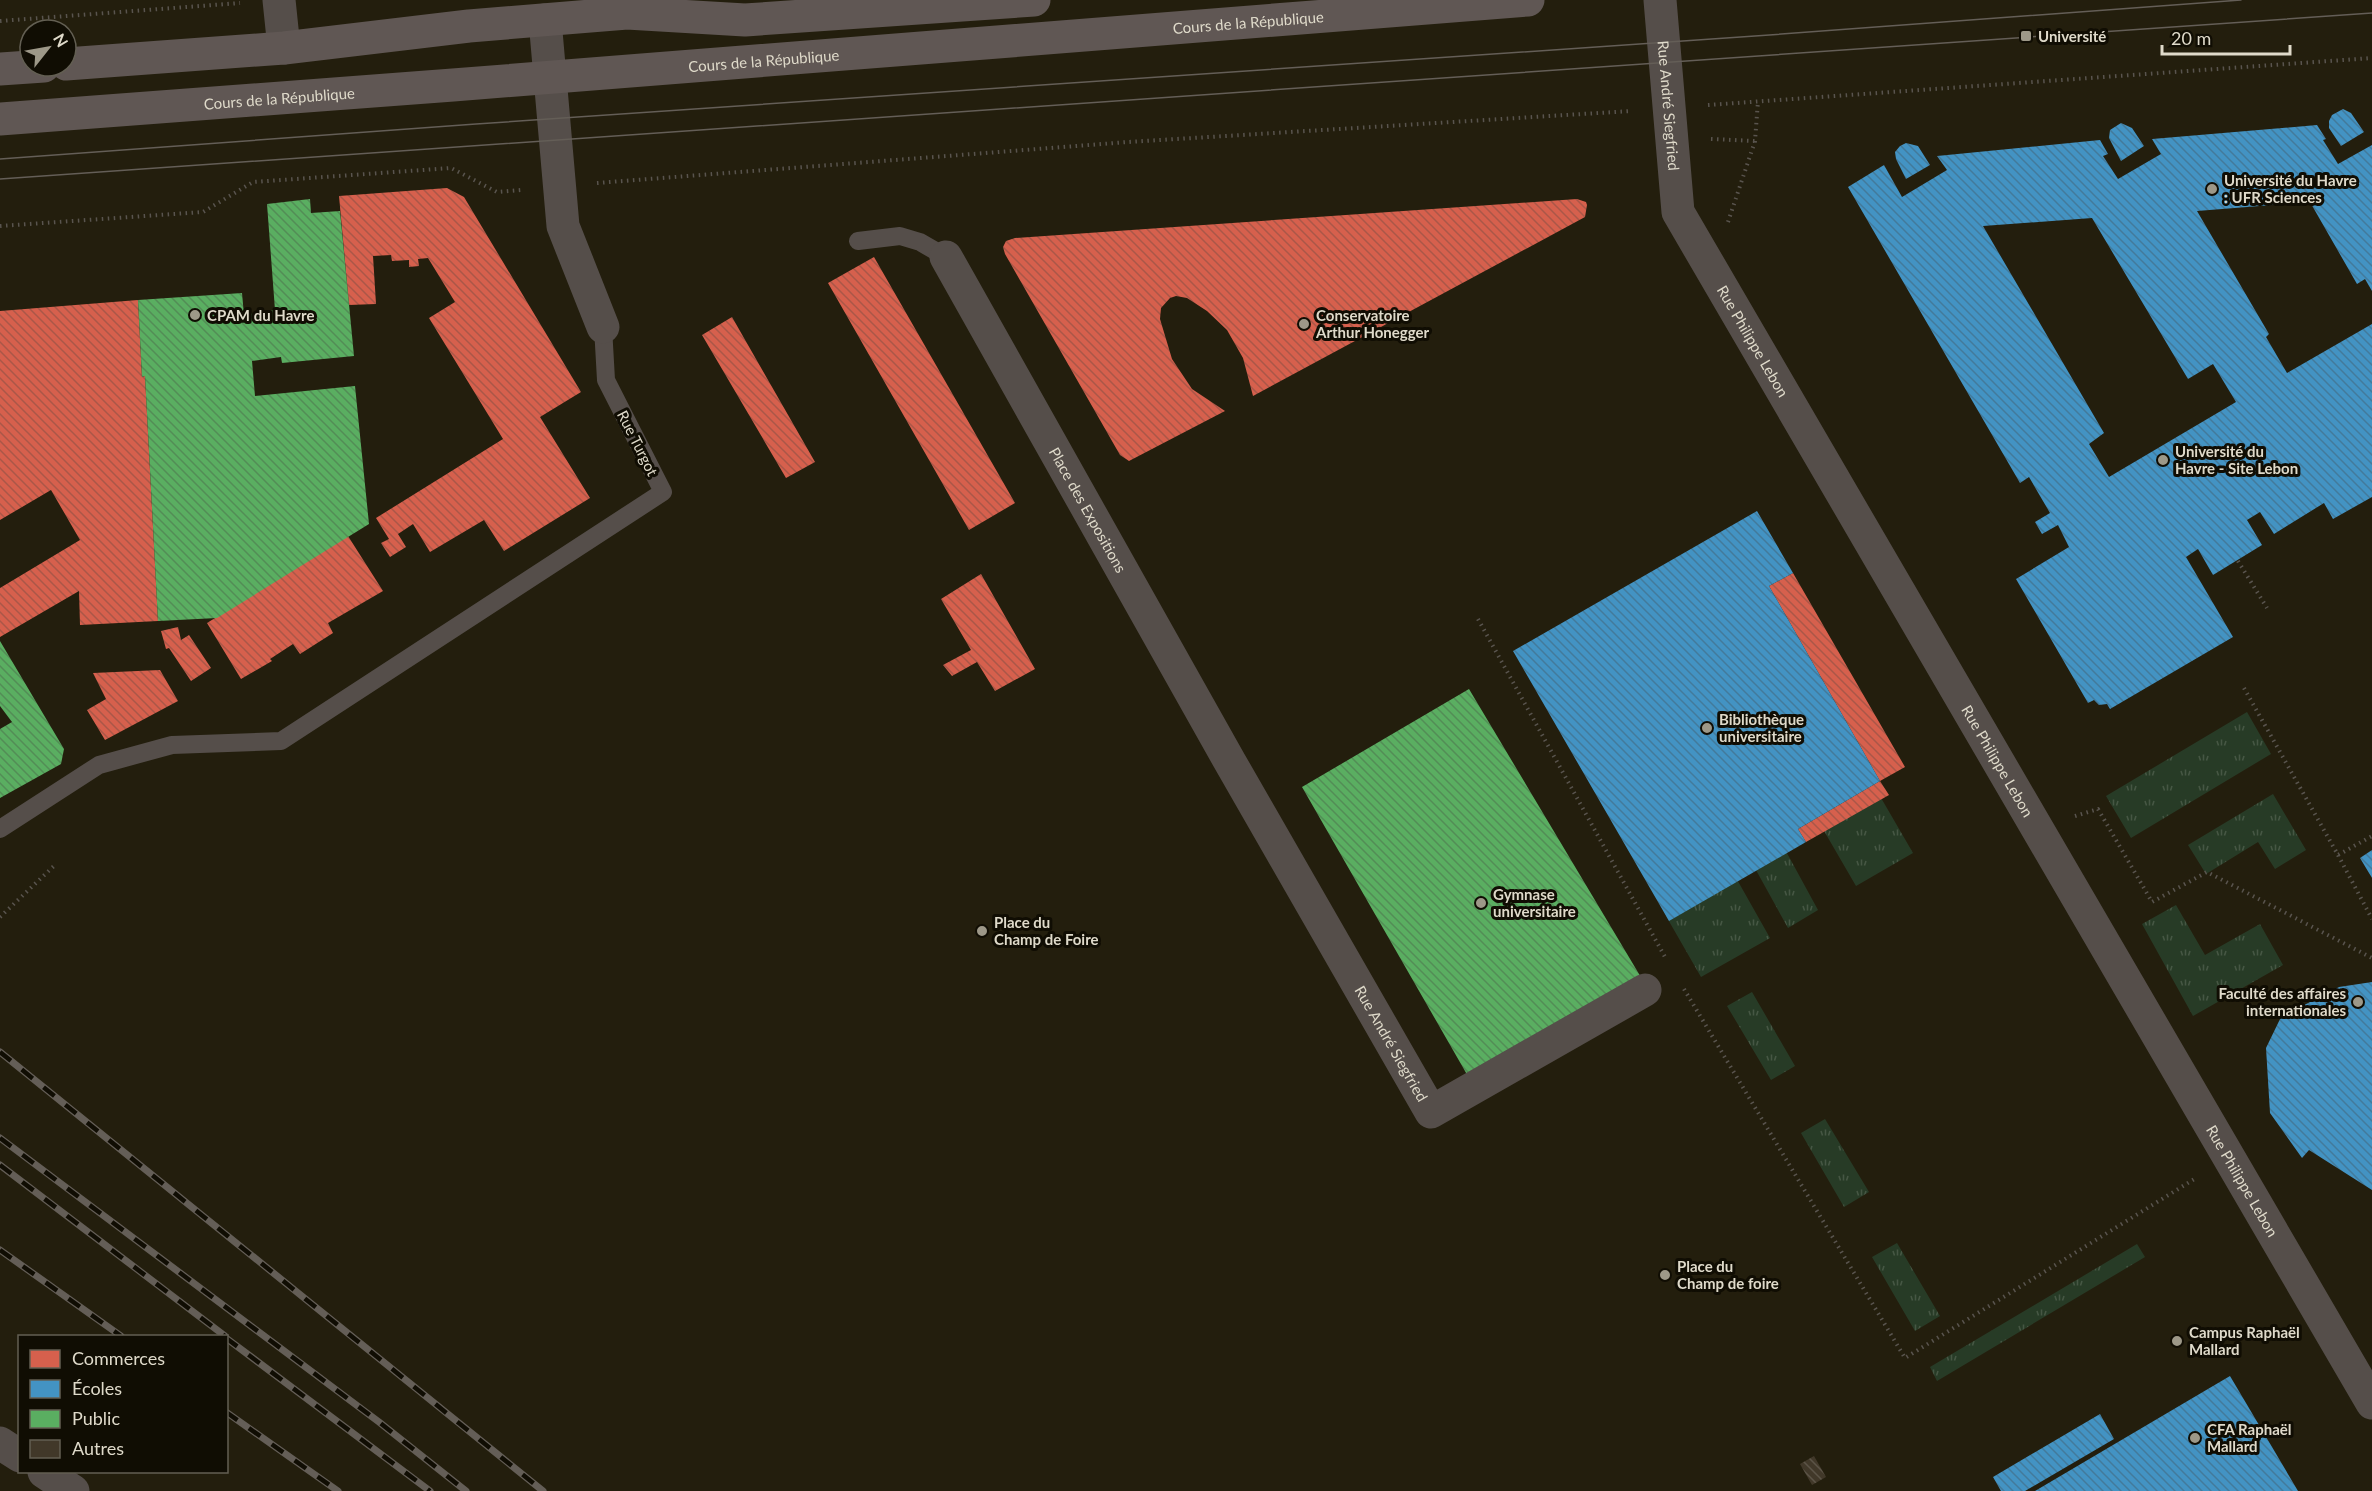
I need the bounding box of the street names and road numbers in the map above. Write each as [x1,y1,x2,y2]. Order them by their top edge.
street label: Cours de la République [1172,7,1325,37]
street label: Rue André Siegfried [1654,40,1683,171]
street label: Cours de la République [688,45,840,75]
street label: Cours de la République [203,83,355,113]
street label: Rue Philippe Lebon [1714,282,1793,400]
street label: Rue Turgot [614,407,662,479]
street label: Place des Expositions [1046,444,1131,576]
street label: Rue Philippe Lebon [1958,702,2037,820]
street label: Rue André Siegfried [1351,982,1432,1105]
street label: Rue Philippe Lebon [2203,1122,2282,1240]

